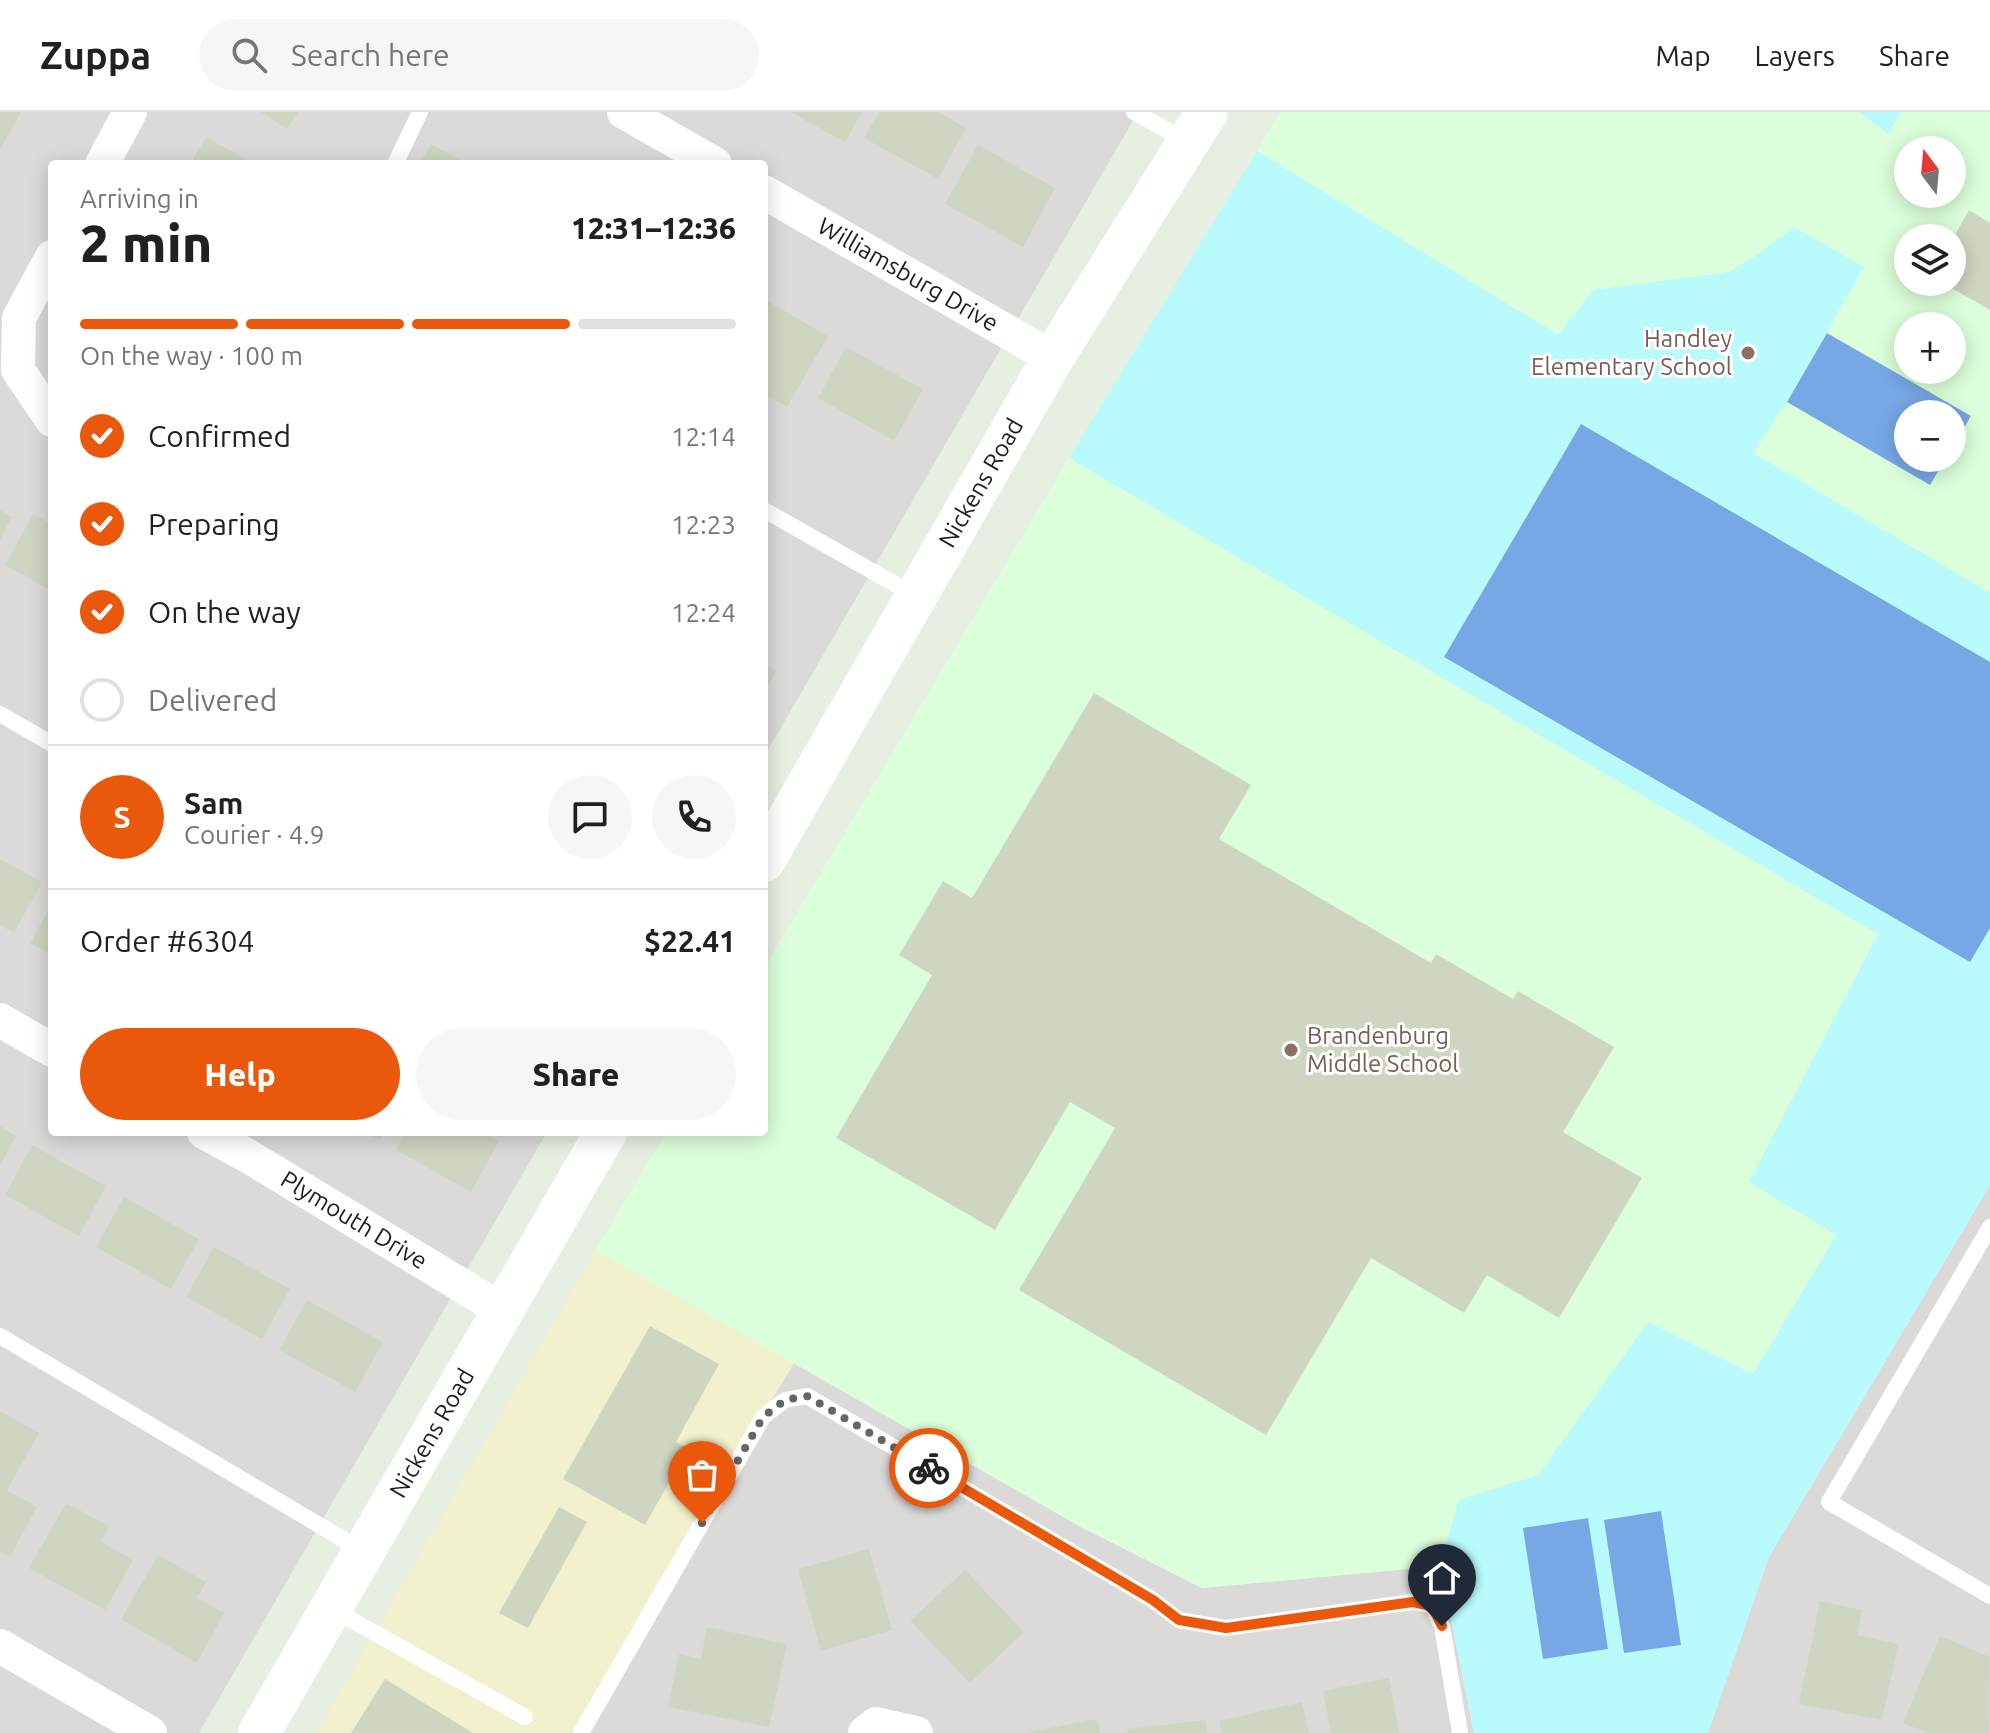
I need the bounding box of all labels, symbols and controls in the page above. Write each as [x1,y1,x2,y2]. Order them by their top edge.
search box [199,19,759,91]
icon: search [227,33,271,77]
text: Zuppa [40,34,151,76]
text: Search here [291,38,450,72]
text: Map [1655,40,1711,71]
text: Layers [1755,40,1835,71]
text: Share [1879,40,1950,71]
north arrow [1894,136,1966,208]
map controls [1894,136,1966,472]
text: Arriving in [80,184,199,213]
text: 12:31–12:36 [571,211,736,245]
street label: Williamsburg Drive [813,212,1003,337]
text: 2 min [80,214,212,272]
button: layers [1894,224,1966,296]
button: + [1894,312,1966,384]
place label: Handley Elementary School [1531,325,1732,380]
text: On the way · 100 m [80,341,303,370]
marker: Handley Elementary School [1739,344,1757,362]
button: − [1894,400,1966,472]
icon: check [80,414,124,458]
street label: Nickens Road [933,414,1028,552]
text: Confirmed [148,419,291,453]
text: 12:14 [671,422,736,451]
icon: check [80,502,124,546]
text: Preparing [148,507,280,541]
text: 12:23 [671,510,736,539]
icon: check [80,590,124,634]
text: On the way [148,595,301,629]
text: 12:24 [671,598,736,627]
text: Delivered [148,683,277,717]
button: chat [548,775,632,859]
button: phone [652,775,736,859]
text: Sam [184,786,243,820]
text: S [113,800,131,834]
text: Courier · 4.9 [184,820,324,849]
text: Order #6304 [80,924,254,958]
text: $22.41 [644,924,736,958]
place label: Brandenburg Middle School [1307,1022,1459,1077]
button: Help [80,1028,400,1120]
button: Share [416,1028,736,1120]
marker: Brandenburg Middle School [1282,1041,1300,1059]
street label: Plymouth Drive [276,1165,432,1274]
street label: Nickens Road [384,1364,479,1502]
courier [889,1428,969,1508]
pin [668,1441,736,1523]
icon: bike [907,1446,951,1490]
icon: bag [680,1453,724,1497]
pin [1408,1544,1476,1626]
icon: home [1420,1556,1464,1600]

